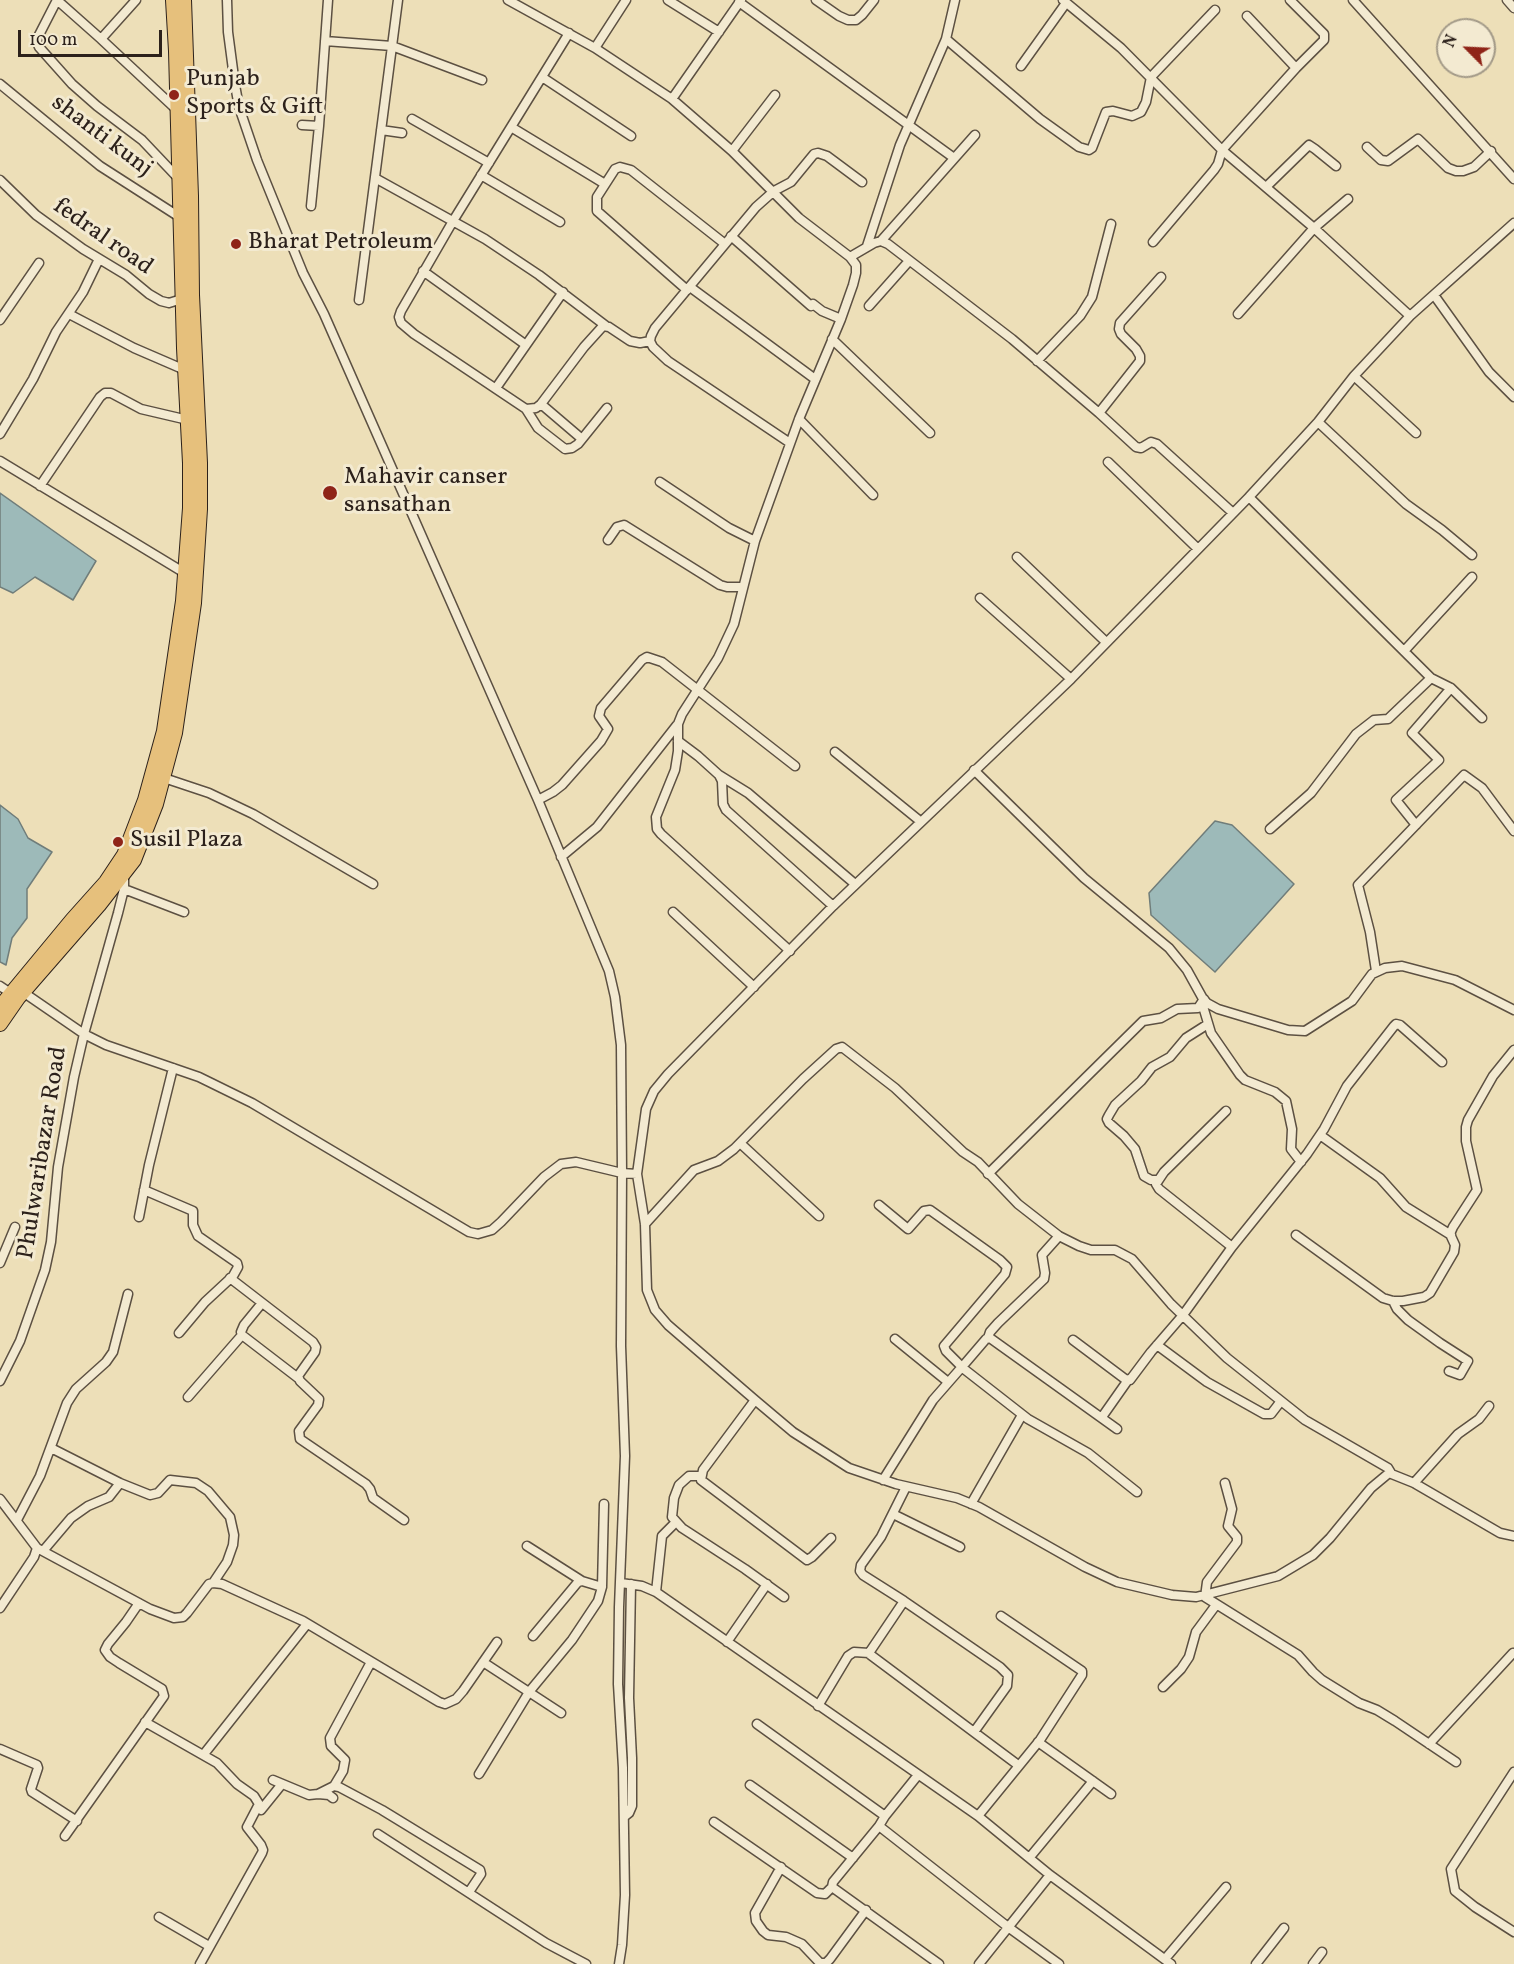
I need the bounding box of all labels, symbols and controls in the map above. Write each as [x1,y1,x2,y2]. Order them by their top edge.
scale bar [21,18,165,56]
north arrow [1436,18,1496,78]
text: 100 m [29,28,78,53]
text: N [1439,32,1464,51]
place label: Punjab Sports & Gift [186,67,323,123]
marker: Punjab Sports & Gift [167,88,181,102]
street label: shanti kunj [45,90,157,184]
street label: fedral road [46,193,158,283]
place label: Bharat Petroleum [248,230,433,258]
marker: Bharat Petroleum [229,237,243,251]
place label: Mahavir canser sansathan [344,465,507,521]
marker: Mahavir canser sansathan [321,484,339,502]
place label: Susil Plaza [130,828,243,856]
marker: Susil Plaza [111,835,125,849]
street label: Phulwaribazar Road [13,1045,75,1261]

